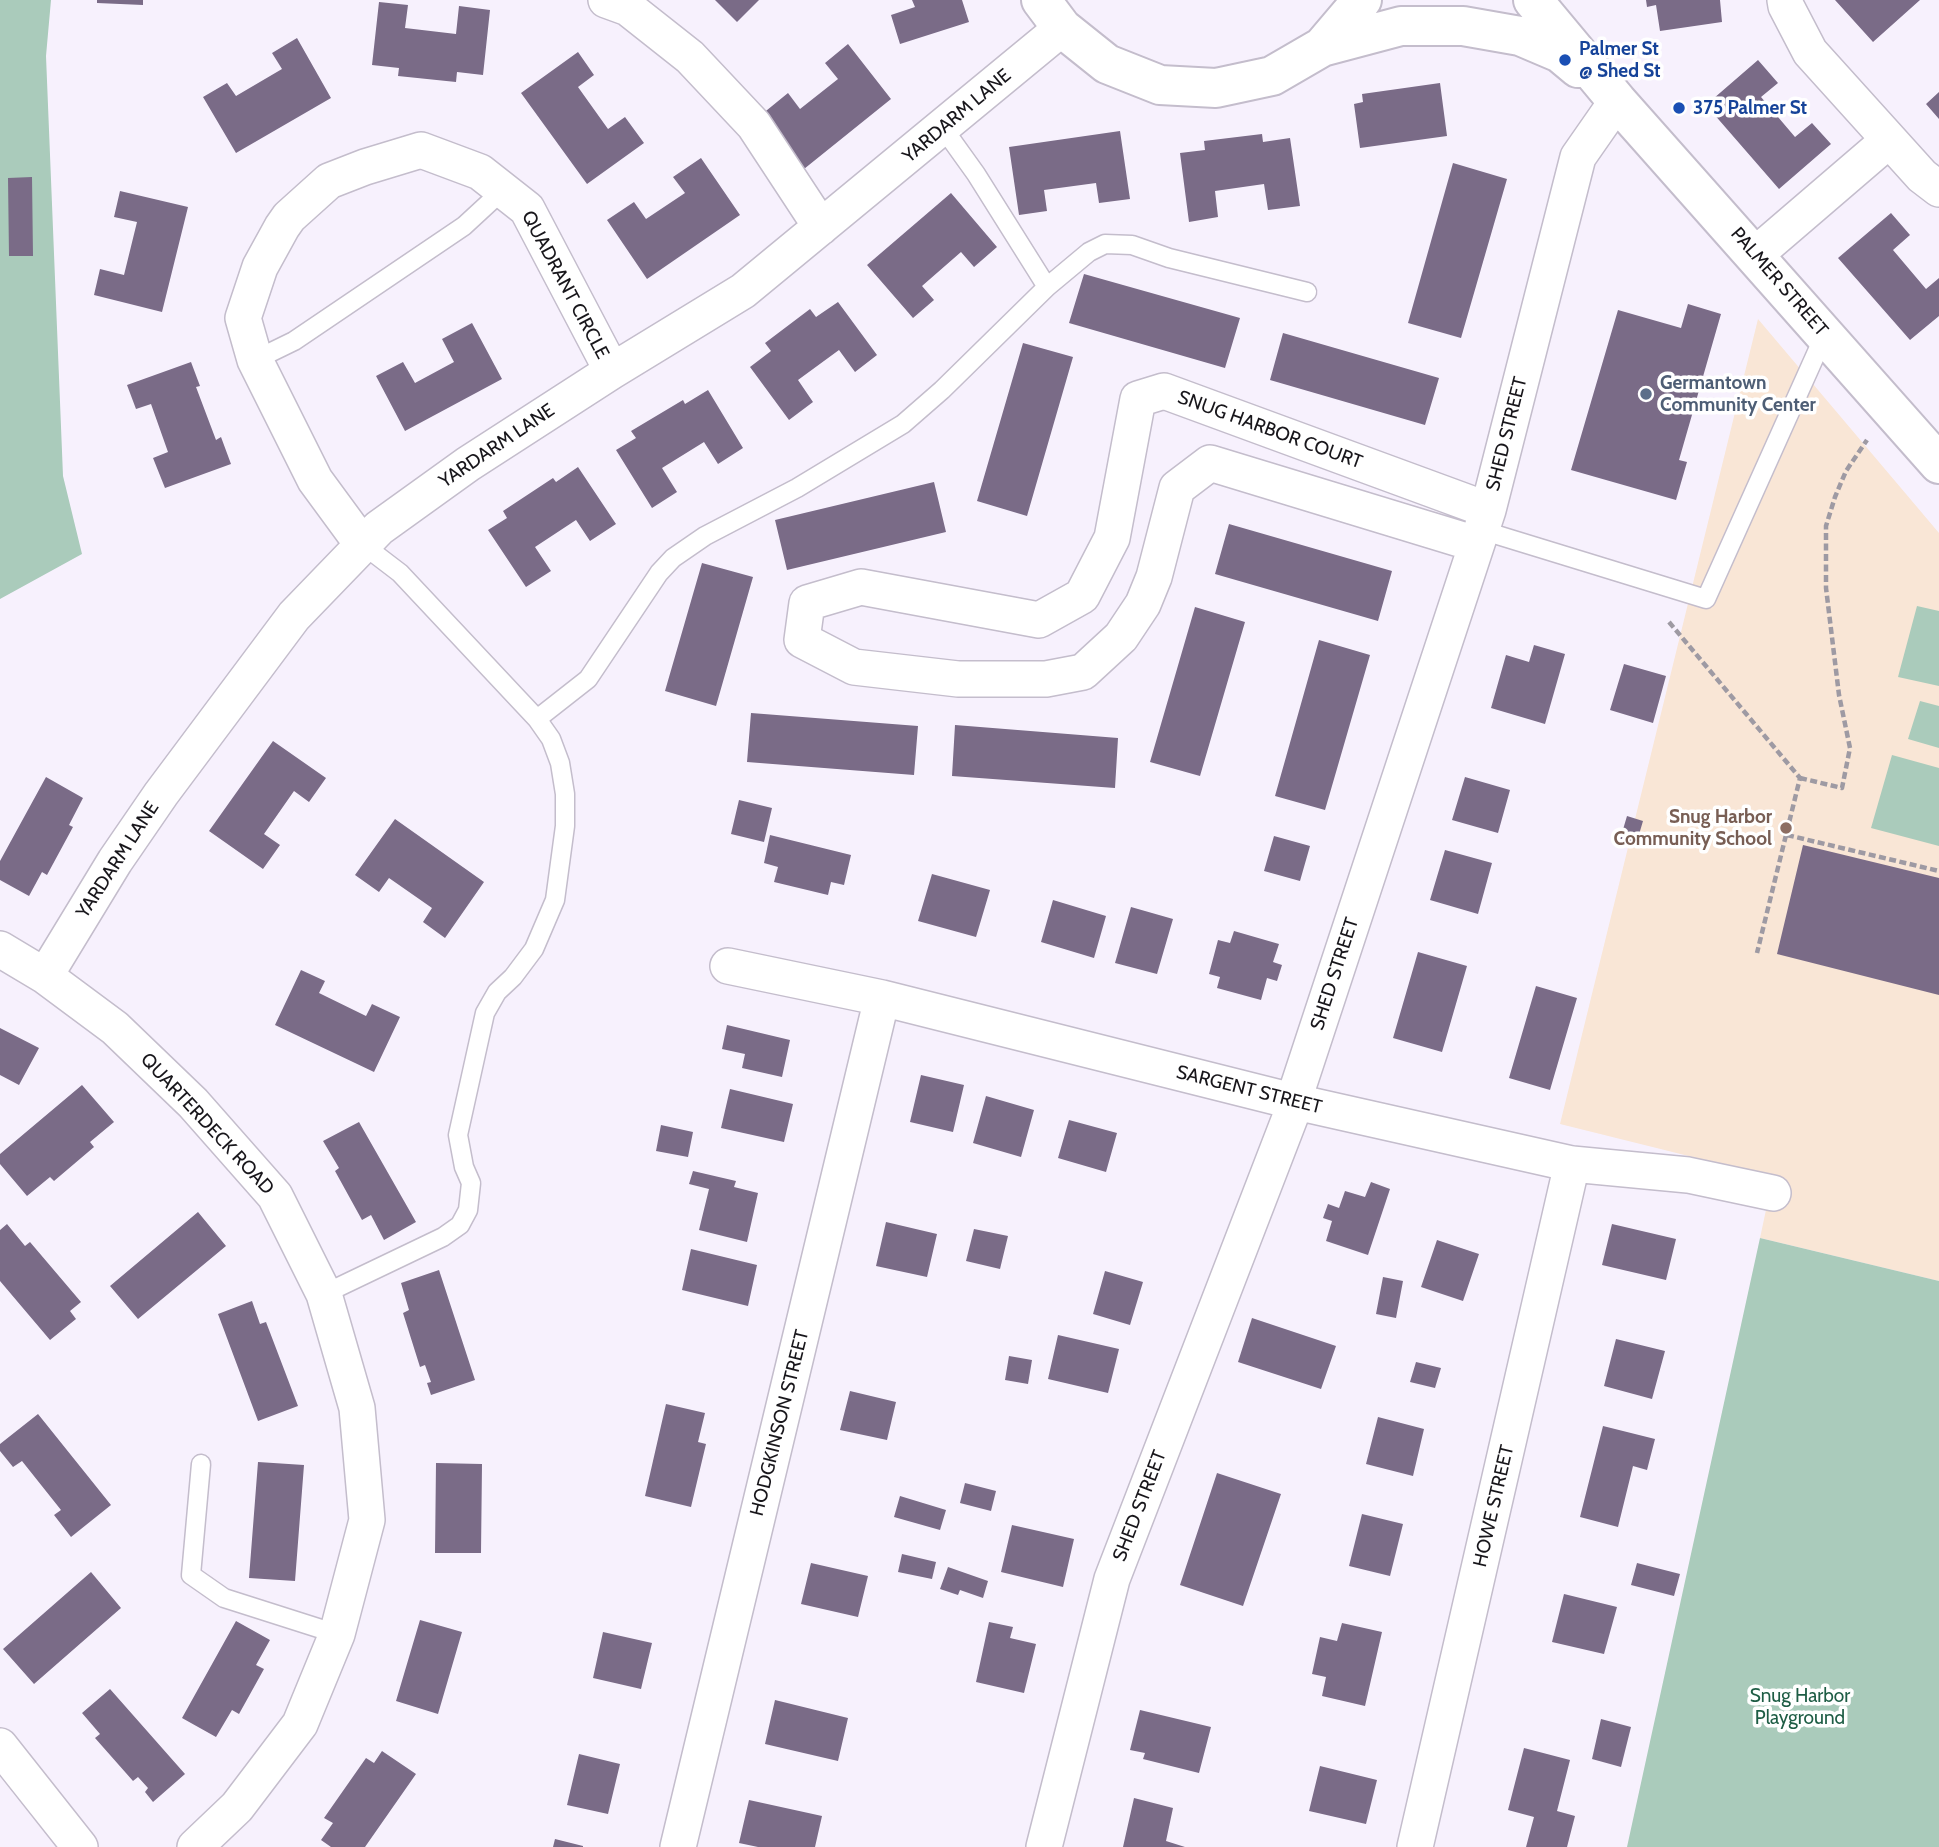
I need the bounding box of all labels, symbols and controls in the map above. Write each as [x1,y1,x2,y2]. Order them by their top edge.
place label: Palmer St @ Shed St [1579,38,1661,82]
marker: Palmer St @ Shed St [1557,52,1573,68]
street label: YARDARM LANE [898,64,1016,168]
place label: 375 Palmer St [1693,97,1807,119]
marker: 375 Palmer St [1671,100,1687,116]
street label: QUADRANT CIRCLE [516,207,614,363]
street label: PALMER STREET [1726,223,1832,341]
place label: Germantown Community Center [1660,372,1816,416]
street label: SHED STREET [1482,374,1532,494]
street label: SNUG HARBOR COURT [1175,386,1365,474]
marker: Germantown Community Center [1638,386,1654,402]
street label: YARDARM LANE [435,399,559,493]
street label: YARDARM LANE [72,797,164,923]
place label: Snug Harbor Community School [1614,806,1772,850]
marker: Snug Harbor Community School [1778,820,1794,836]
street label: SHED STREET [1306,915,1364,1033]
street label: QUARTERDECK ROAD [135,1048,279,1200]
street label: SARGENT STREET [1174,1061,1324,1119]
street label: HODGKINSON STREET [746,1328,814,1518]
street label: HOWE STREET [1469,1443,1519,1569]
street label: SHED STREET [1108,1447,1172,1565]
park label: Snug Harbor Playground [1750,1685,1850,1729]

